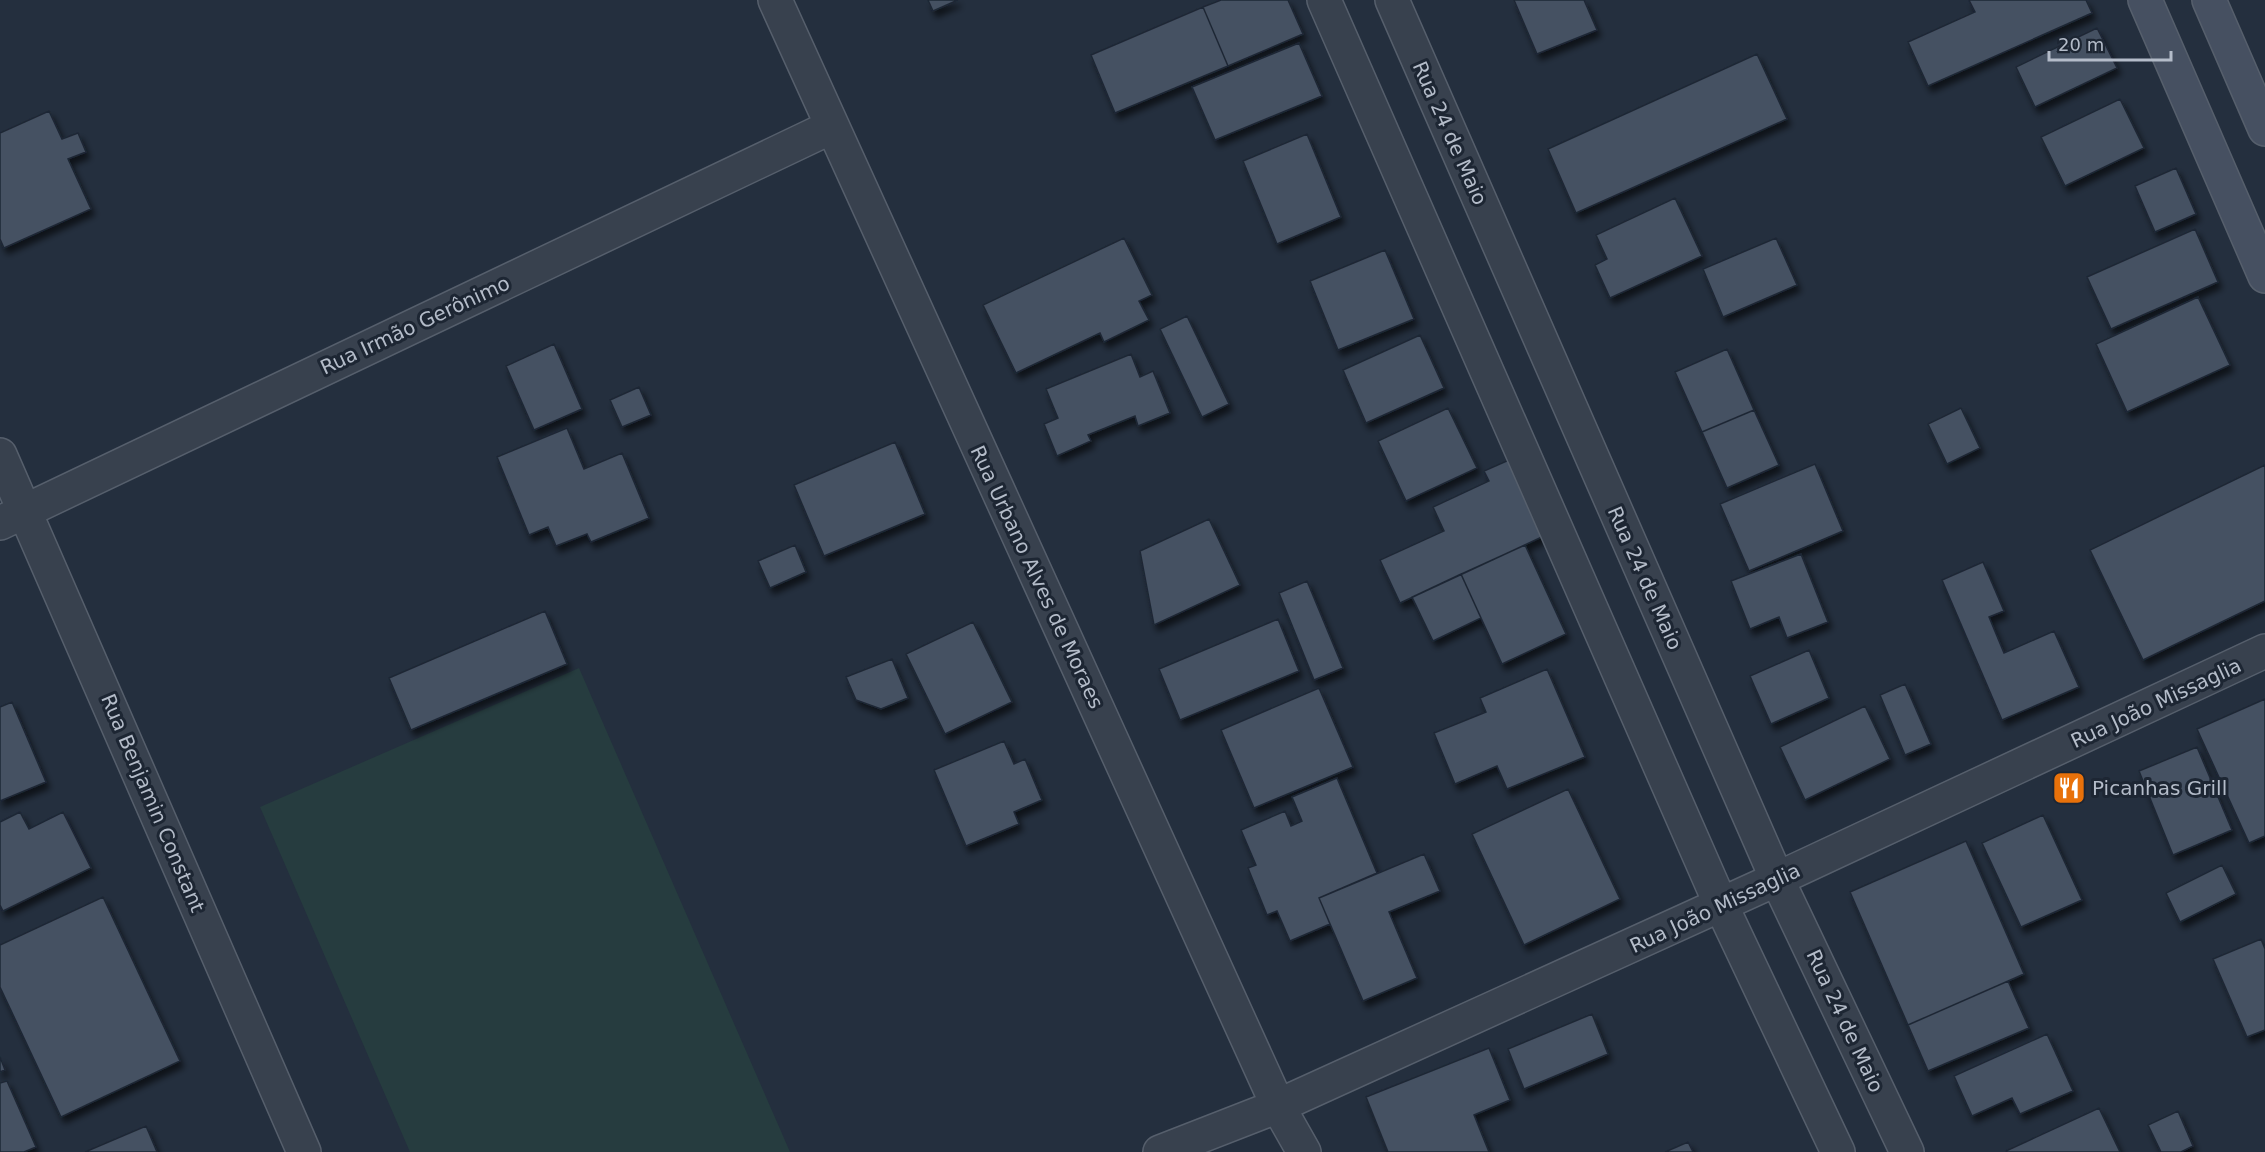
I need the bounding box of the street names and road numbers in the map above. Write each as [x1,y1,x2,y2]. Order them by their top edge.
street label: Rua 24 de Maio [1408,57,1492,209]
street label: Rua Irmão Gerônimo [317,271,513,379]
street label: Rua Urbano Alves de Moraes [965,442,1109,712]
street label: Rua 24 de Maio [1603,502,1687,654]
street label: Rua João Missaglia [2067,653,2245,753]
street label: Rua Benjamin Constant [96,690,210,916]
street label: Rua João Missaglia [1626,858,1804,958]
street label: Rua 24 de Maio [1801,946,1889,1096]

